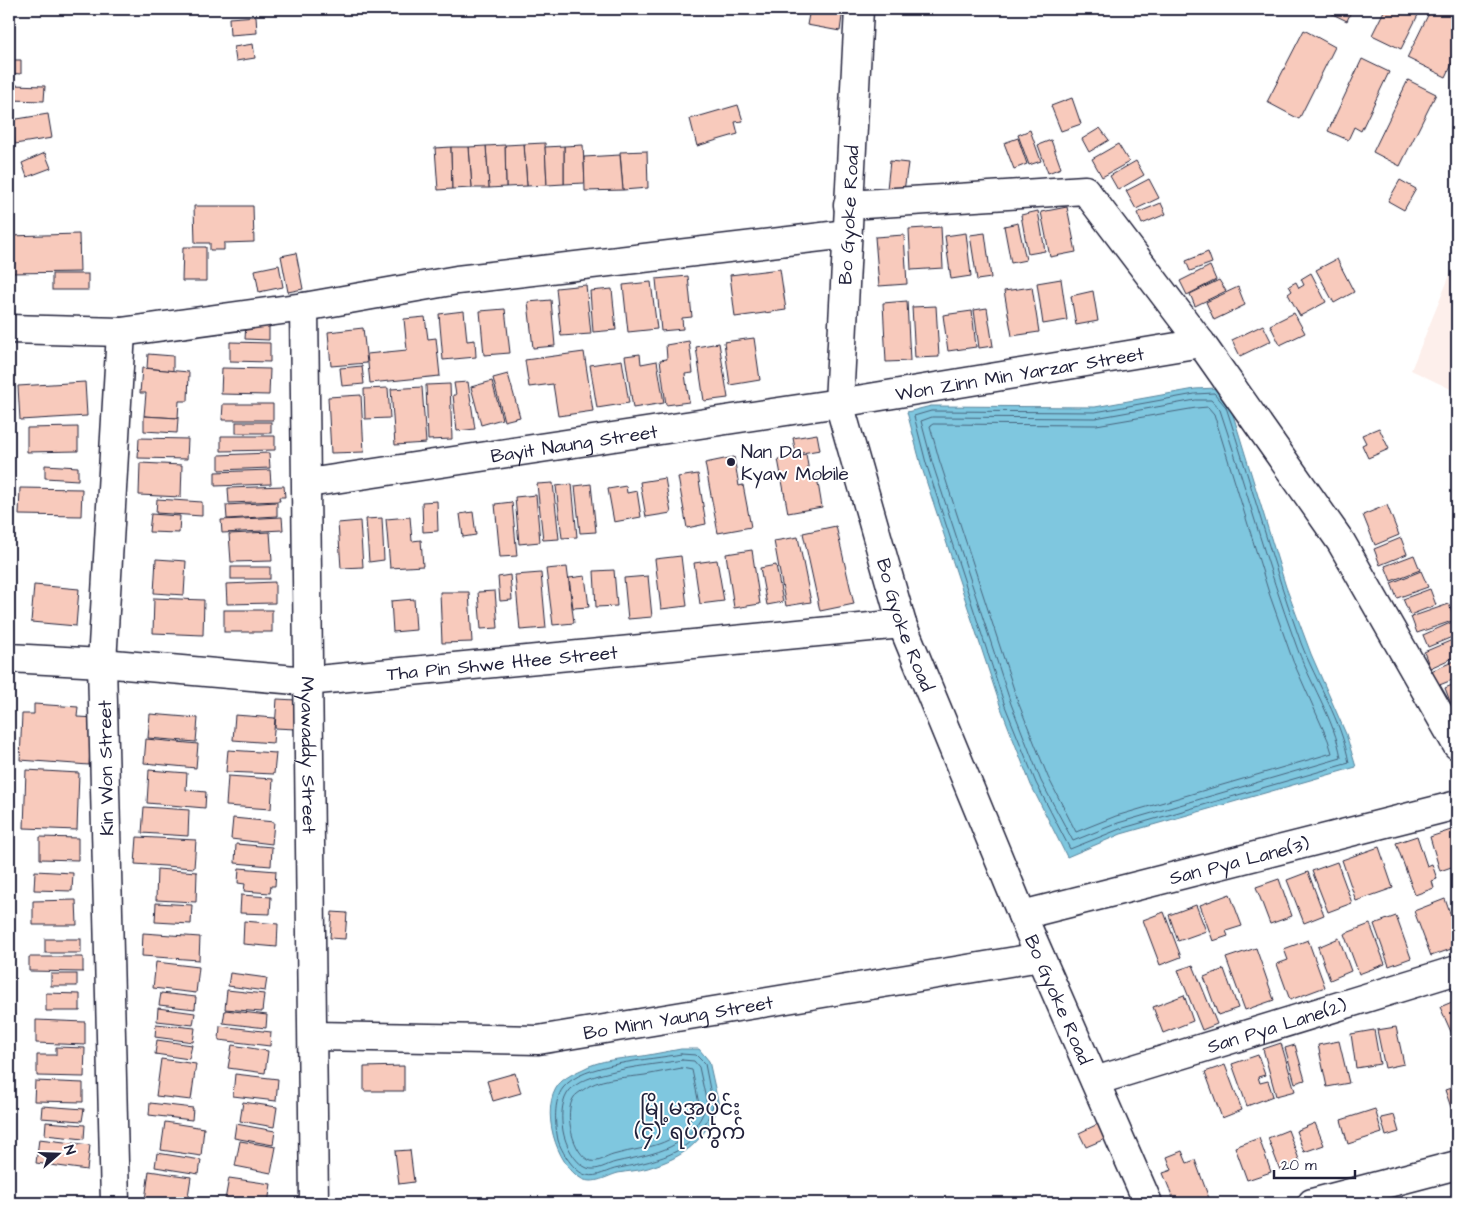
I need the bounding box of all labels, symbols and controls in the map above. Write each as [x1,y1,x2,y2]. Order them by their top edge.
street label: Bo Gyoke Road [832,145,868,285]
street label: Won Zinn Min Yarzar Street [893,341,1147,408]
street label: Bayit Naung Street [489,418,660,470]
place label: Nan Da Kyaw Mobile [741,439,849,489]
marker: Nan Da Kyaw Mobile [725,456,737,468]
street label: Bo Gyoke Road [869,555,940,696]
street label: Tha Pin Shwe Htee Street [386,639,619,688]
street label: Myawaddy Street [292,676,322,834]
street label: Kin Won Street [92,700,121,836]
street label: San Pya Lane(3) [1167,831,1313,892]
street label: Bo Gyoke Road [1017,931,1098,1069]
street label: Bo Minn Yaung Street [581,989,776,1047]
street label: San Pya Lane(2) [1204,993,1351,1061]
district label: မြို့မအပိုင်း (၄) ရပ်ကွက် [635,1092,745,1149]
north arrow [32,1130,82,1180]
text: N [58,1142,80,1158]
scale bar [1274,1147,1355,1179]
text: 20 m [1281,1155,1317,1176]

